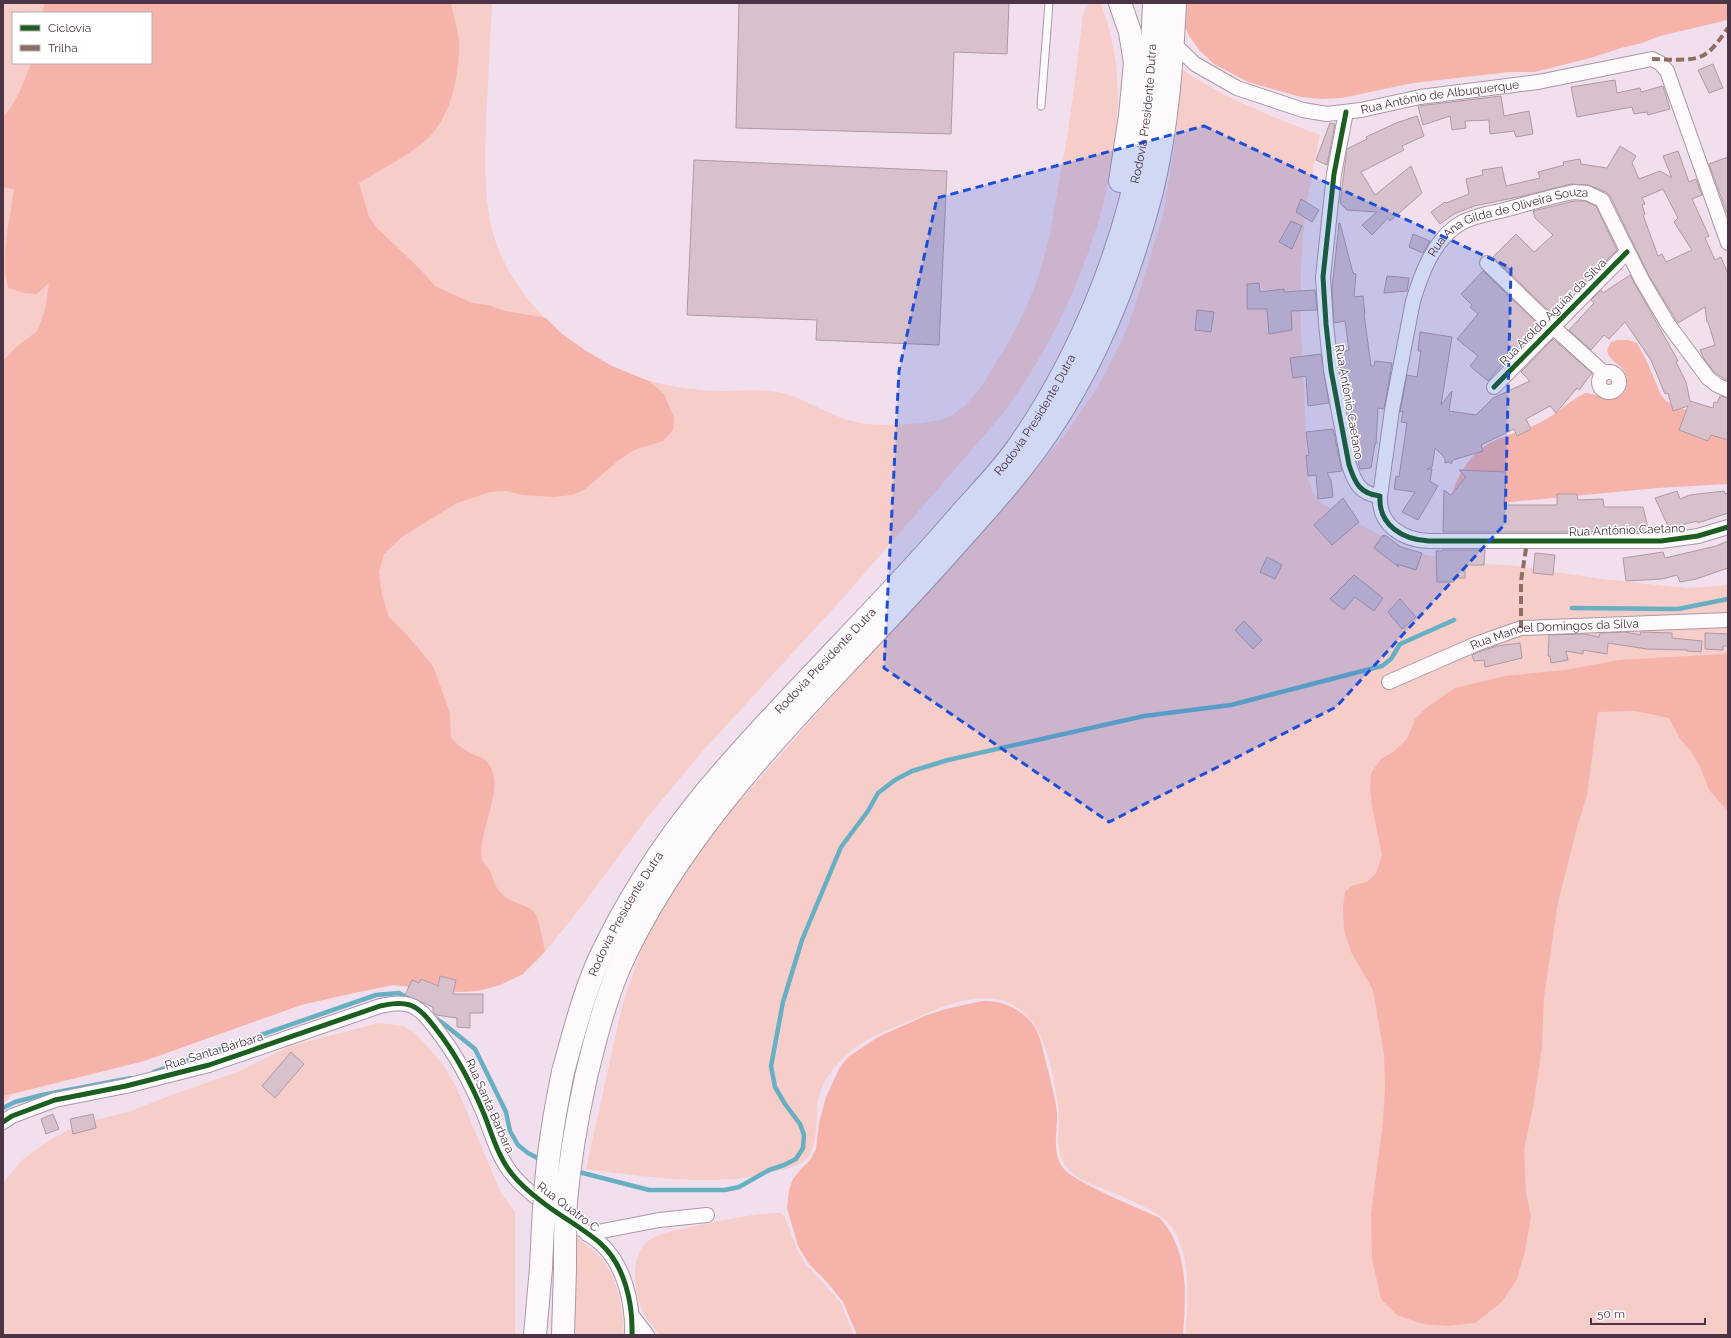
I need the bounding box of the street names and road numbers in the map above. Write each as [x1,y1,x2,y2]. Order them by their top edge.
street label: Rodovia Presidente Dutra [1128,43,1159,185]
street label: Rua Antônio de Albuquerque [1359,77,1520,117]
street label: Rua Ana Gilda de Oliveira Souza [1425,185,1589,259]
street label: Rua Aroldo Aguiar da Silva [1497,256,1609,368]
street label: Rua Antônio Caetano [1332,343,1366,461]
street label: Rodovia Presidente Dutra [991,352,1078,478]
street label: Rua Antônio Caetano [1569,521,1685,539]
street label: Rodovia Presidente Dutra [772,605,879,717]
street label: Rua Manoel Domingos da Silva [1468,616,1639,653]
street label: Rodovia Presidente Dutra [586,849,666,978]
street label: Rua Santa Bárbara [163,1029,265,1073]
street label: Rua Santa Barbara [463,1056,517,1156]
street label: Rua Quatro C [534,1179,602,1235]

